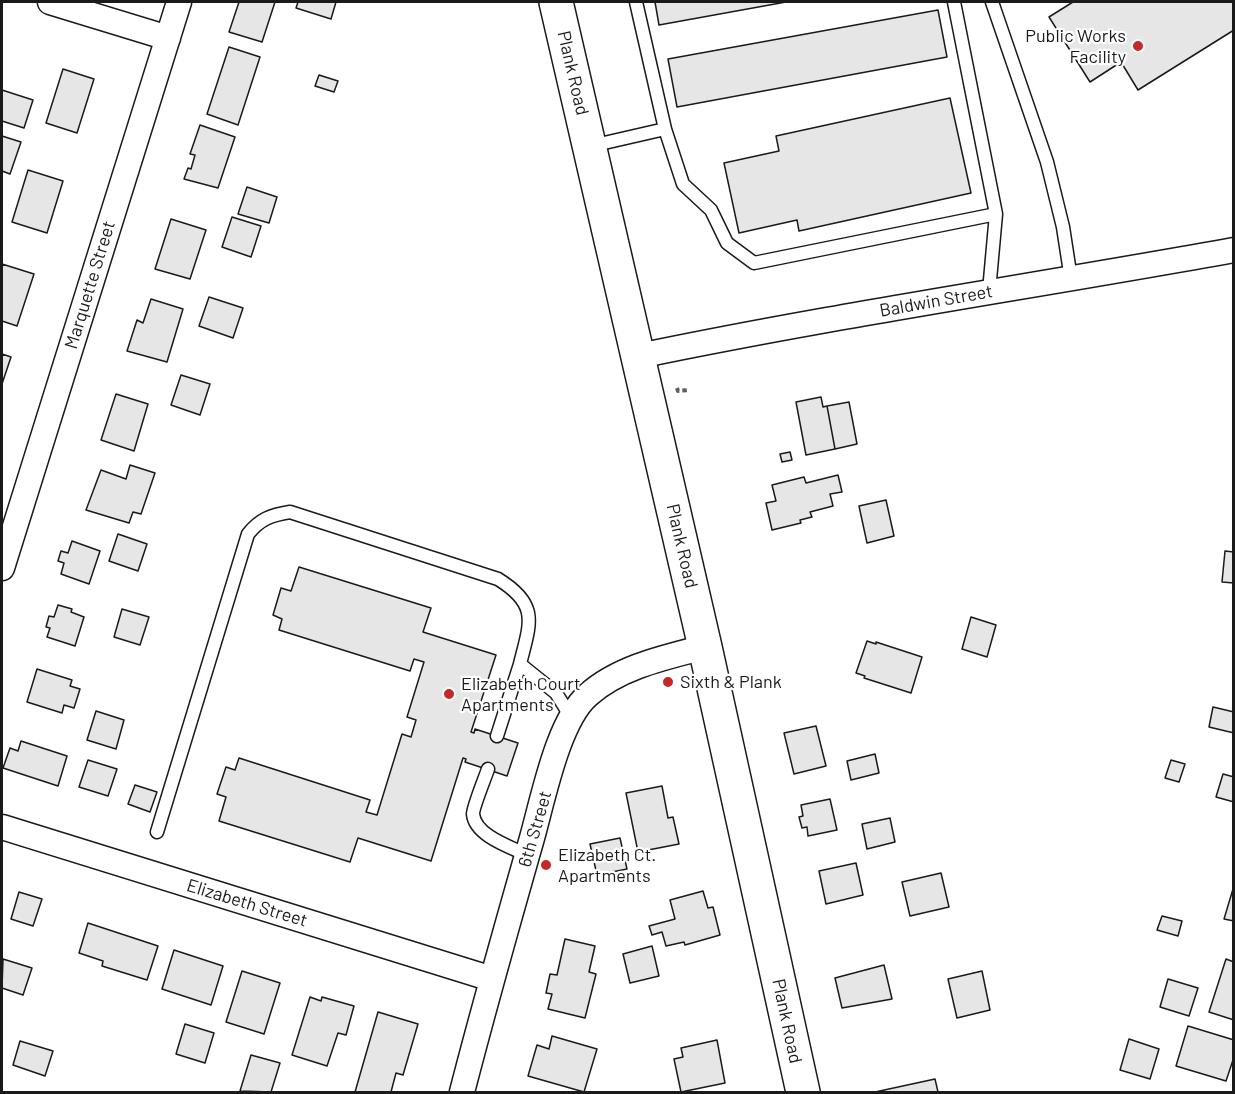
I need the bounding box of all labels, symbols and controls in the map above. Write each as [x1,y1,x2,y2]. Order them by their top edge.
place label: Public Works Facility [1025,25,1126,68]
street label: Plank Road [553,29,593,117]
marker: Public Works Facility [1131,39,1145,53]
street label: Marquette Street [60,218,120,352]
street label: Baldwin Street [878,280,994,322]
street label: Plank Road [662,502,702,590]
place label: Sixth & Plank [680,671,782,693]
place label: Elizabeth Court Apartments [461,673,581,716]
marker: Sixth & Plank [661,675,675,689]
marker: Elizabeth Court Apartments [442,687,456,701]
street label: 6th Street [514,788,556,870]
place label: Elizabeth Ct. Apartments [558,844,656,886]
marker: Elizabeth Ct. Apartments [539,858,553,872]
street label: Elizabeth Street [184,874,310,932]
street label: Plank Road [767,977,807,1065]

